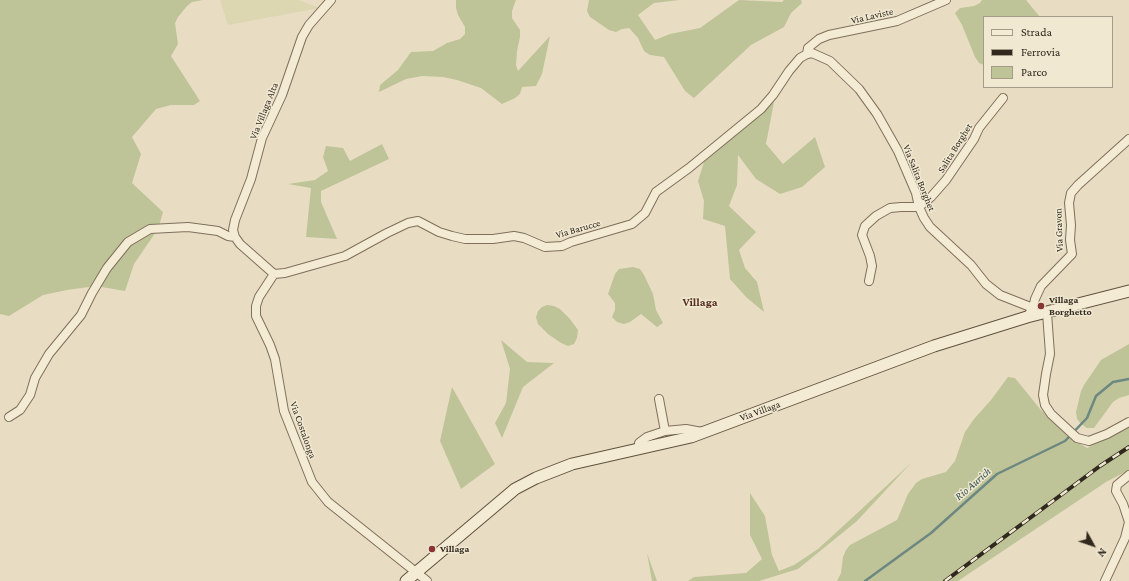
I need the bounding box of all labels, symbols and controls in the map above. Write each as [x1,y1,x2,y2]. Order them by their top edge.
street label: Via Laviste [850,5,894,27]
legend [983,16,1113,88]
text: Strada [1021,25,1052,39]
text: Ferrovia [1021,45,1060,59]
text: Parco [1021,65,1047,79]
street label: Via Villaga Alta [247,81,281,141]
street label: Salita Borghet [935,121,975,175]
street label: Via Salita Borghet [900,143,938,213]
street label: Via Gravon [1052,208,1066,252]
street label: Via Barucce [554,217,602,241]
place label: Villaga Borghetto [1049,294,1092,318]
district label: Villaga [682,295,718,309]
marker: Villaga Borghetto [1036,301,1046,311]
street label: Via Villaga [738,398,782,424]
street label: Via Costalonga [287,400,319,460]
water label: Rio Aurich [952,465,994,503]
north arrow [1073,525,1113,565]
place label: Villaga [440,543,469,555]
marker: Villaga [427,544,437,554]
text: N [1095,546,1109,559]

